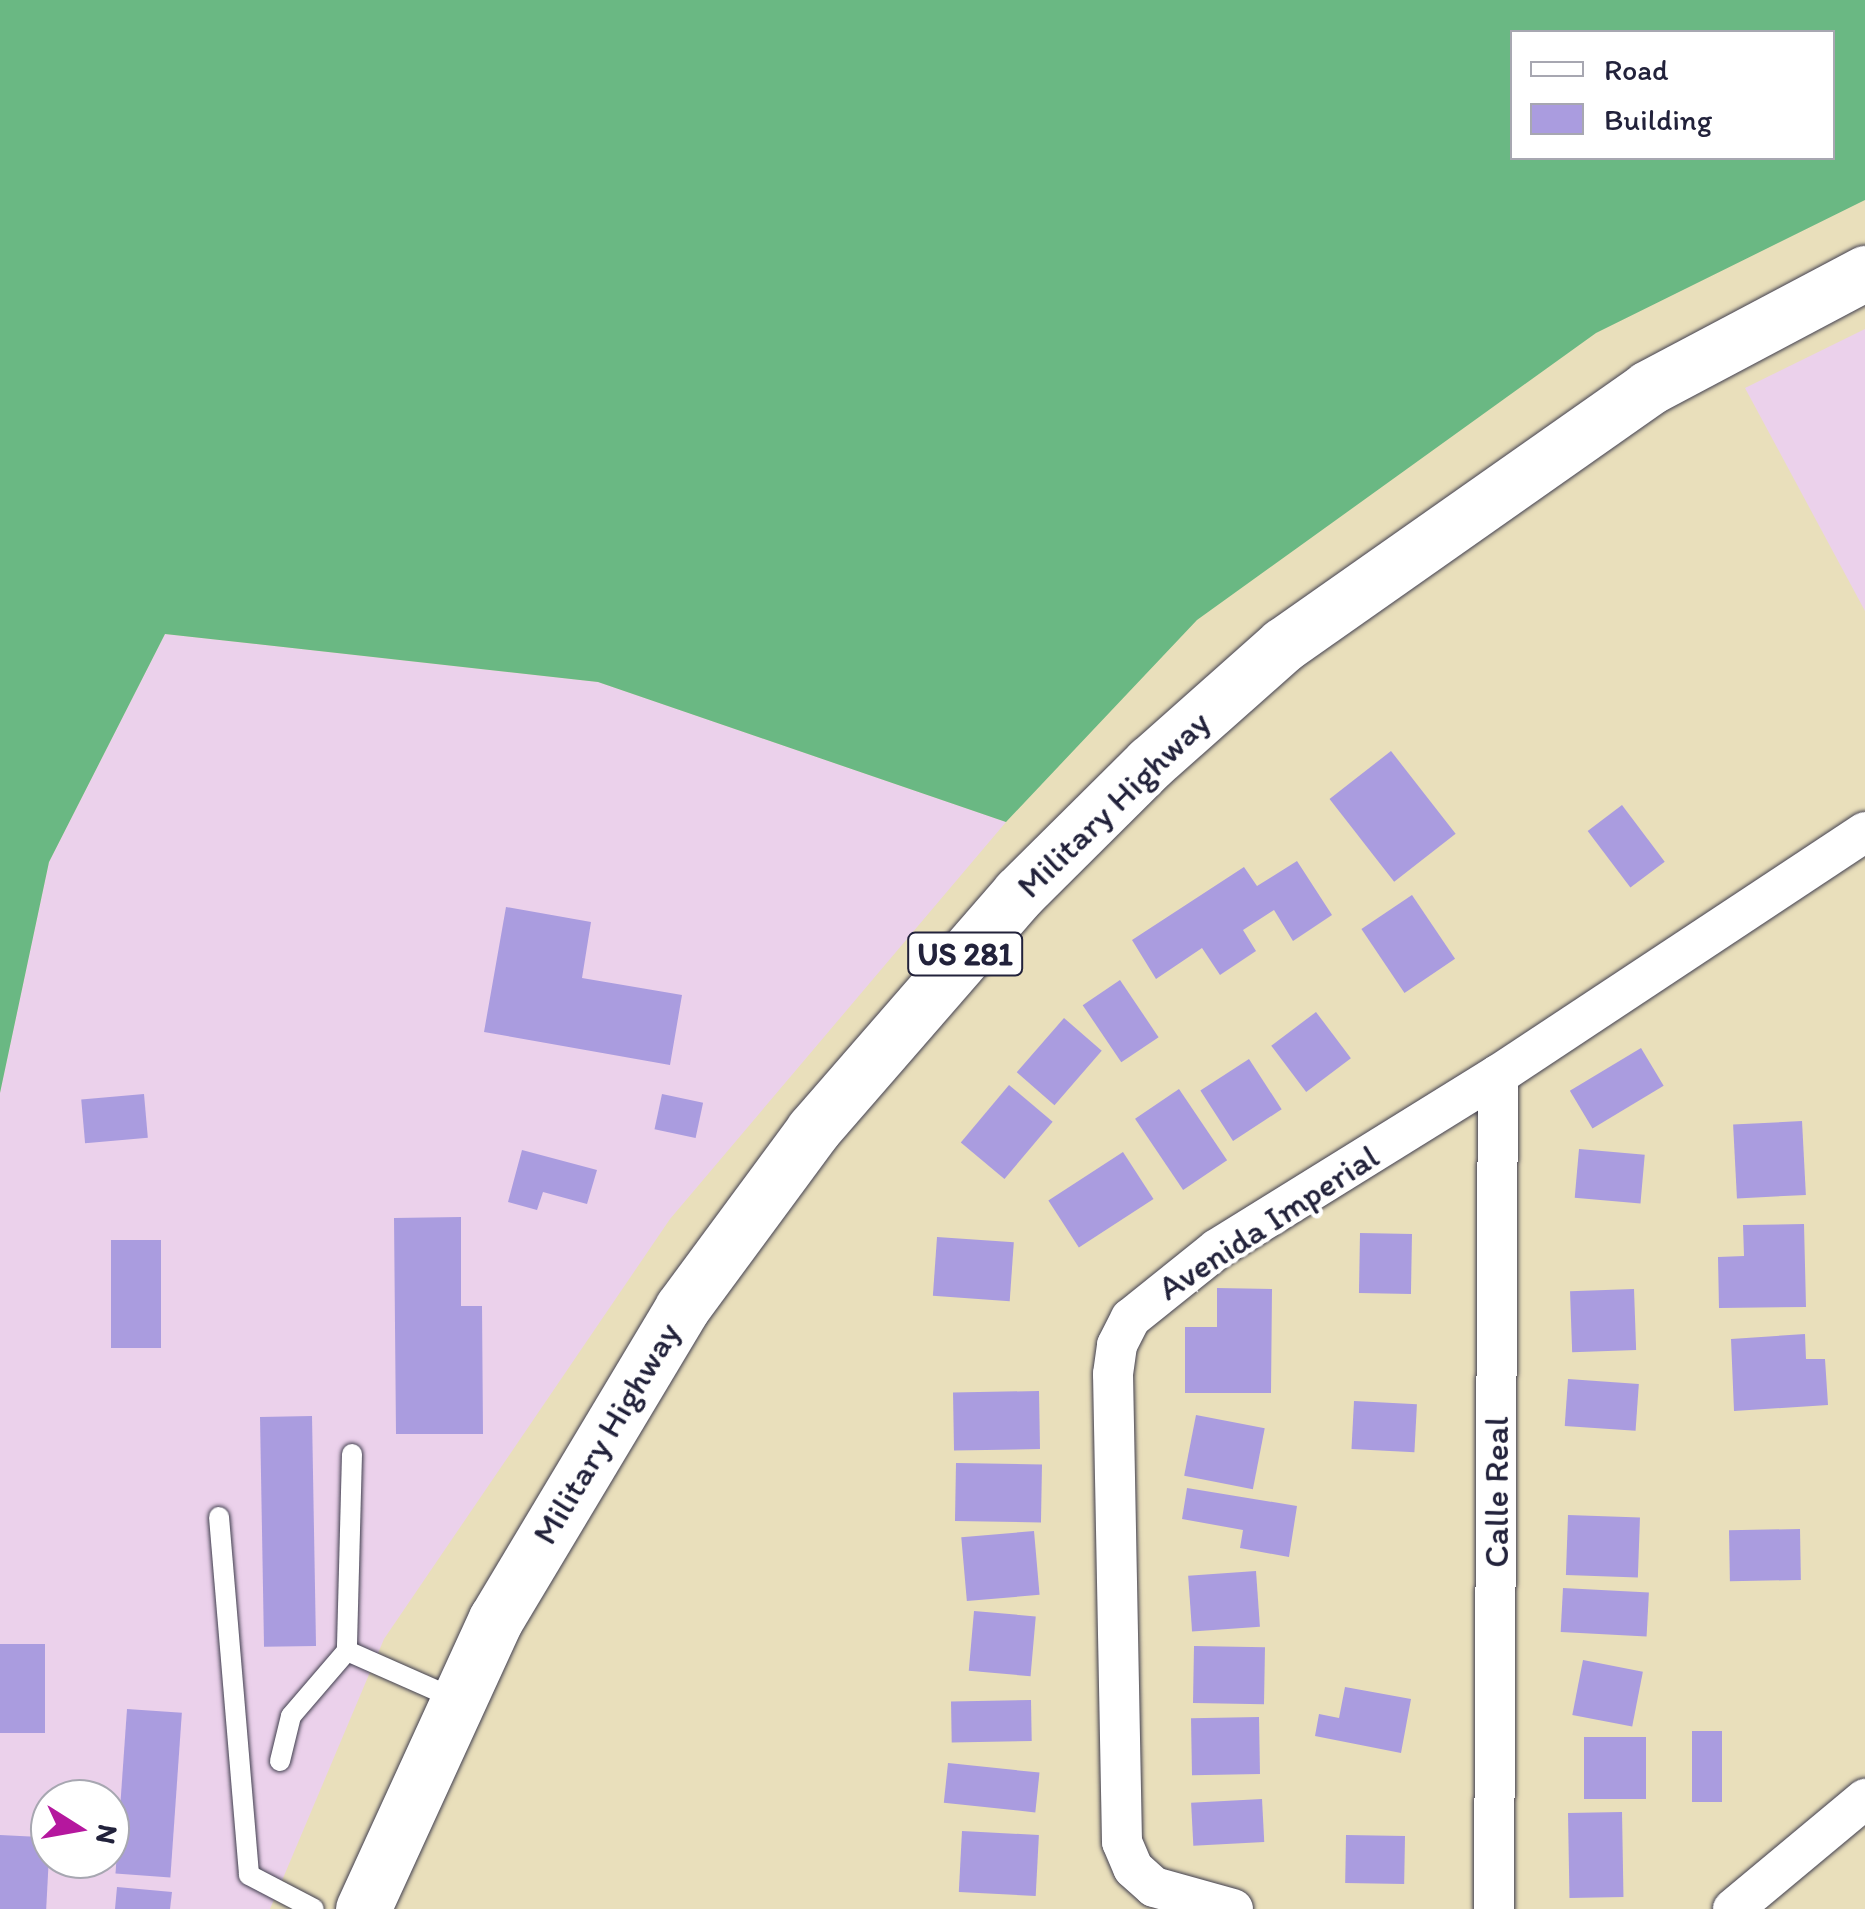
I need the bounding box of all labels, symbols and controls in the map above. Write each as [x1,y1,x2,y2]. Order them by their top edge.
legend [1510,30,1835,160]
text: Road [1604,51,1669,88]
text: Building [1604,101,1712,138]
street label: Military Highway [1008,702,1218,906]
road number: US 281 [905,927,1025,981]
street label: Avenida Imperial [1150,1135,1386,1309]
street label: Military Highway [523,1314,689,1552]
street label: Calle Real [1475,1417,1517,1567]
north arrow [30,1779,130,1879]
text: N [89,1822,126,1847]

